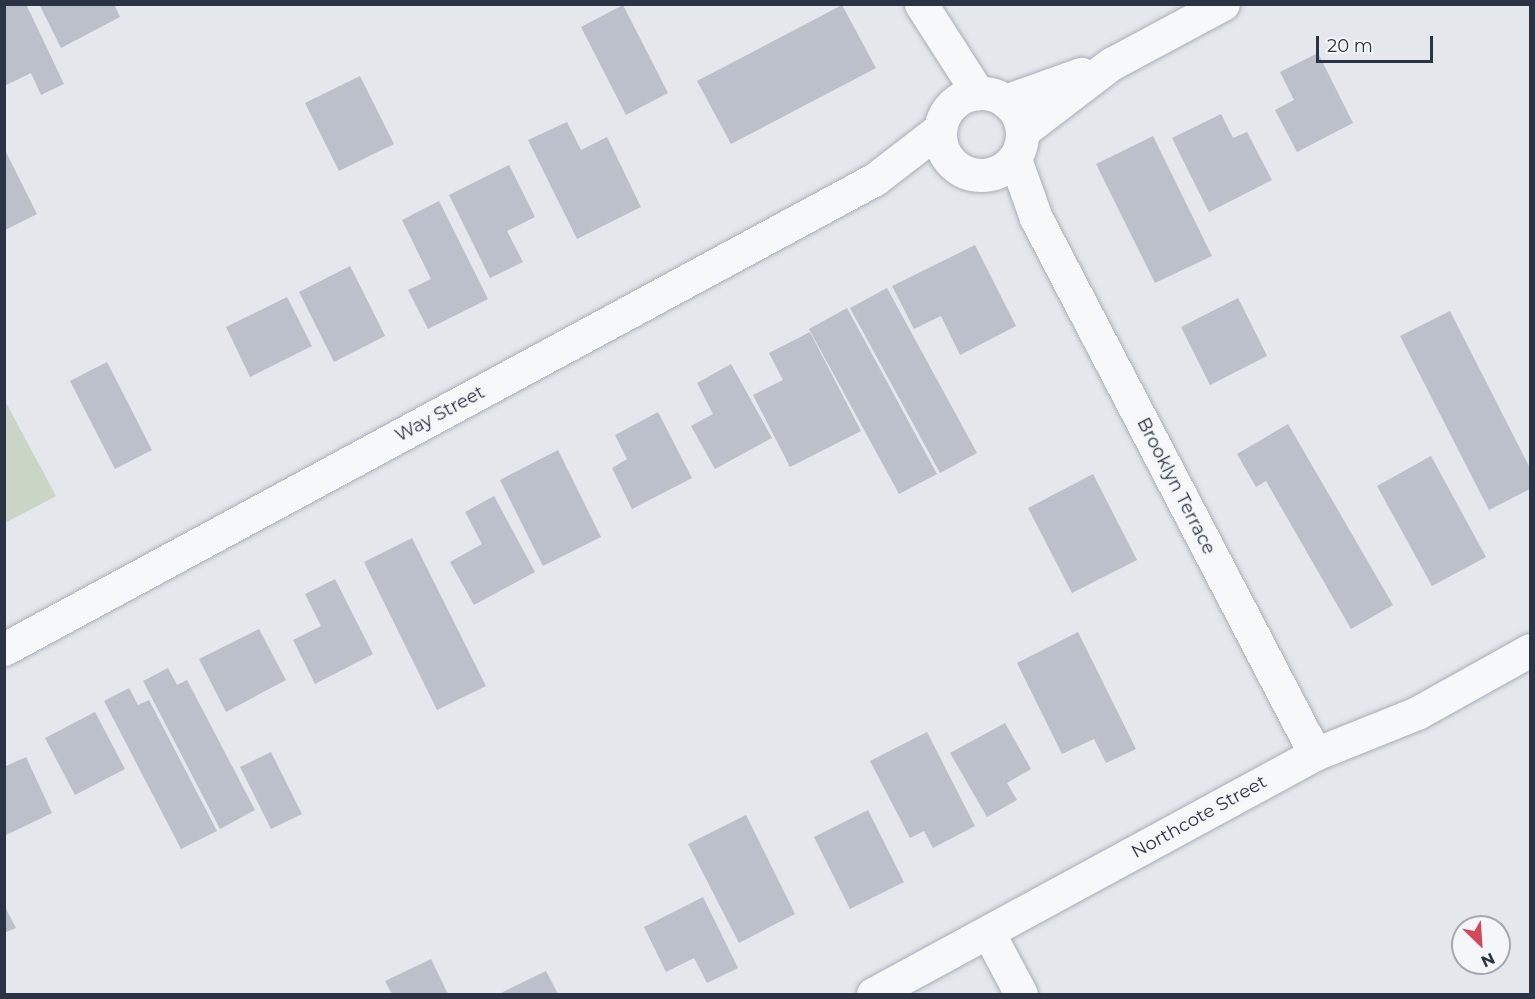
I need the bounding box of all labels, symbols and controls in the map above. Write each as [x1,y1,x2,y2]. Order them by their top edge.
scale bar [1319,24,1436,62]
text: 20 m [1327,35,1373,57]
street label: Way Street [392,381,488,447]
street label: Brooklyn Terrace [1132,414,1220,558]
street label: Northcote Street [1128,771,1270,863]
north arrow [1451,915,1511,975]
text: N [1478,949,1498,971]

